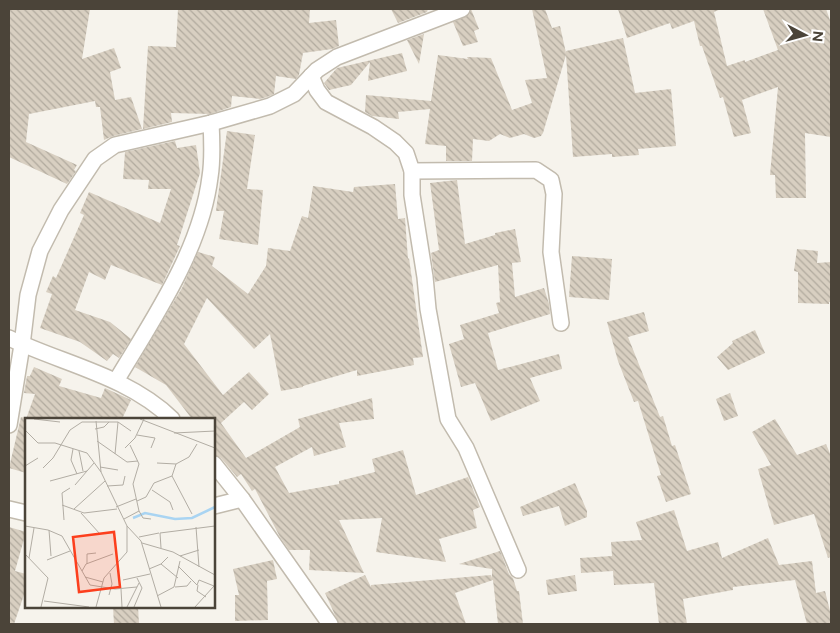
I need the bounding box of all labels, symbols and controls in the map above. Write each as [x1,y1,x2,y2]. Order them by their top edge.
north arrow [780,10,830,60]
text: N [808,30,826,43]
inset map [25,418,215,608]

